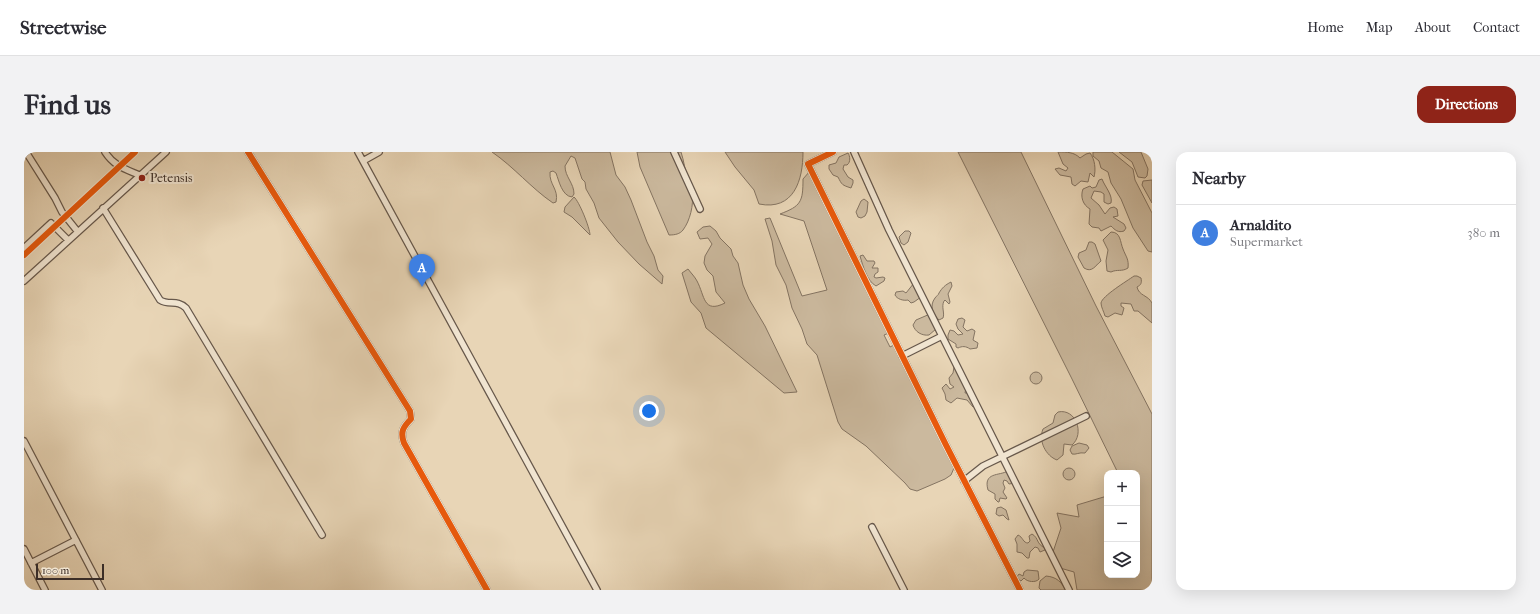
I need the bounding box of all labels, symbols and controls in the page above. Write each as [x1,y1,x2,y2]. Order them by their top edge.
text: Streetwise [20,17,106,39]
text: Home [1307,19,1344,36]
text: Map [1366,19,1393,36]
text: About [1415,19,1451,36]
text: Contact [1473,19,1520,36]
button: Directions [1417,86,1516,123]
text: Find us [24,88,111,121]
text: Nearby [1192,168,1246,188]
place label: Petensis [150,171,193,185]
marker: Petensis [137,173,147,183]
text: Arnaldito [1230,216,1291,234]
text: A [1201,225,1209,240]
text: 380 m [1467,225,1500,240]
text: Supermarket [1230,234,1303,249]
pin: A [409,254,435,287]
your location [639,401,659,421]
map controls [1104,470,1140,578]
button: + [1104,470,1140,506]
button: − [1104,506,1140,542]
button: layers [1104,542,1140,578]
scale bar [36,562,104,581]
text: 100 m [42,564,70,577]

